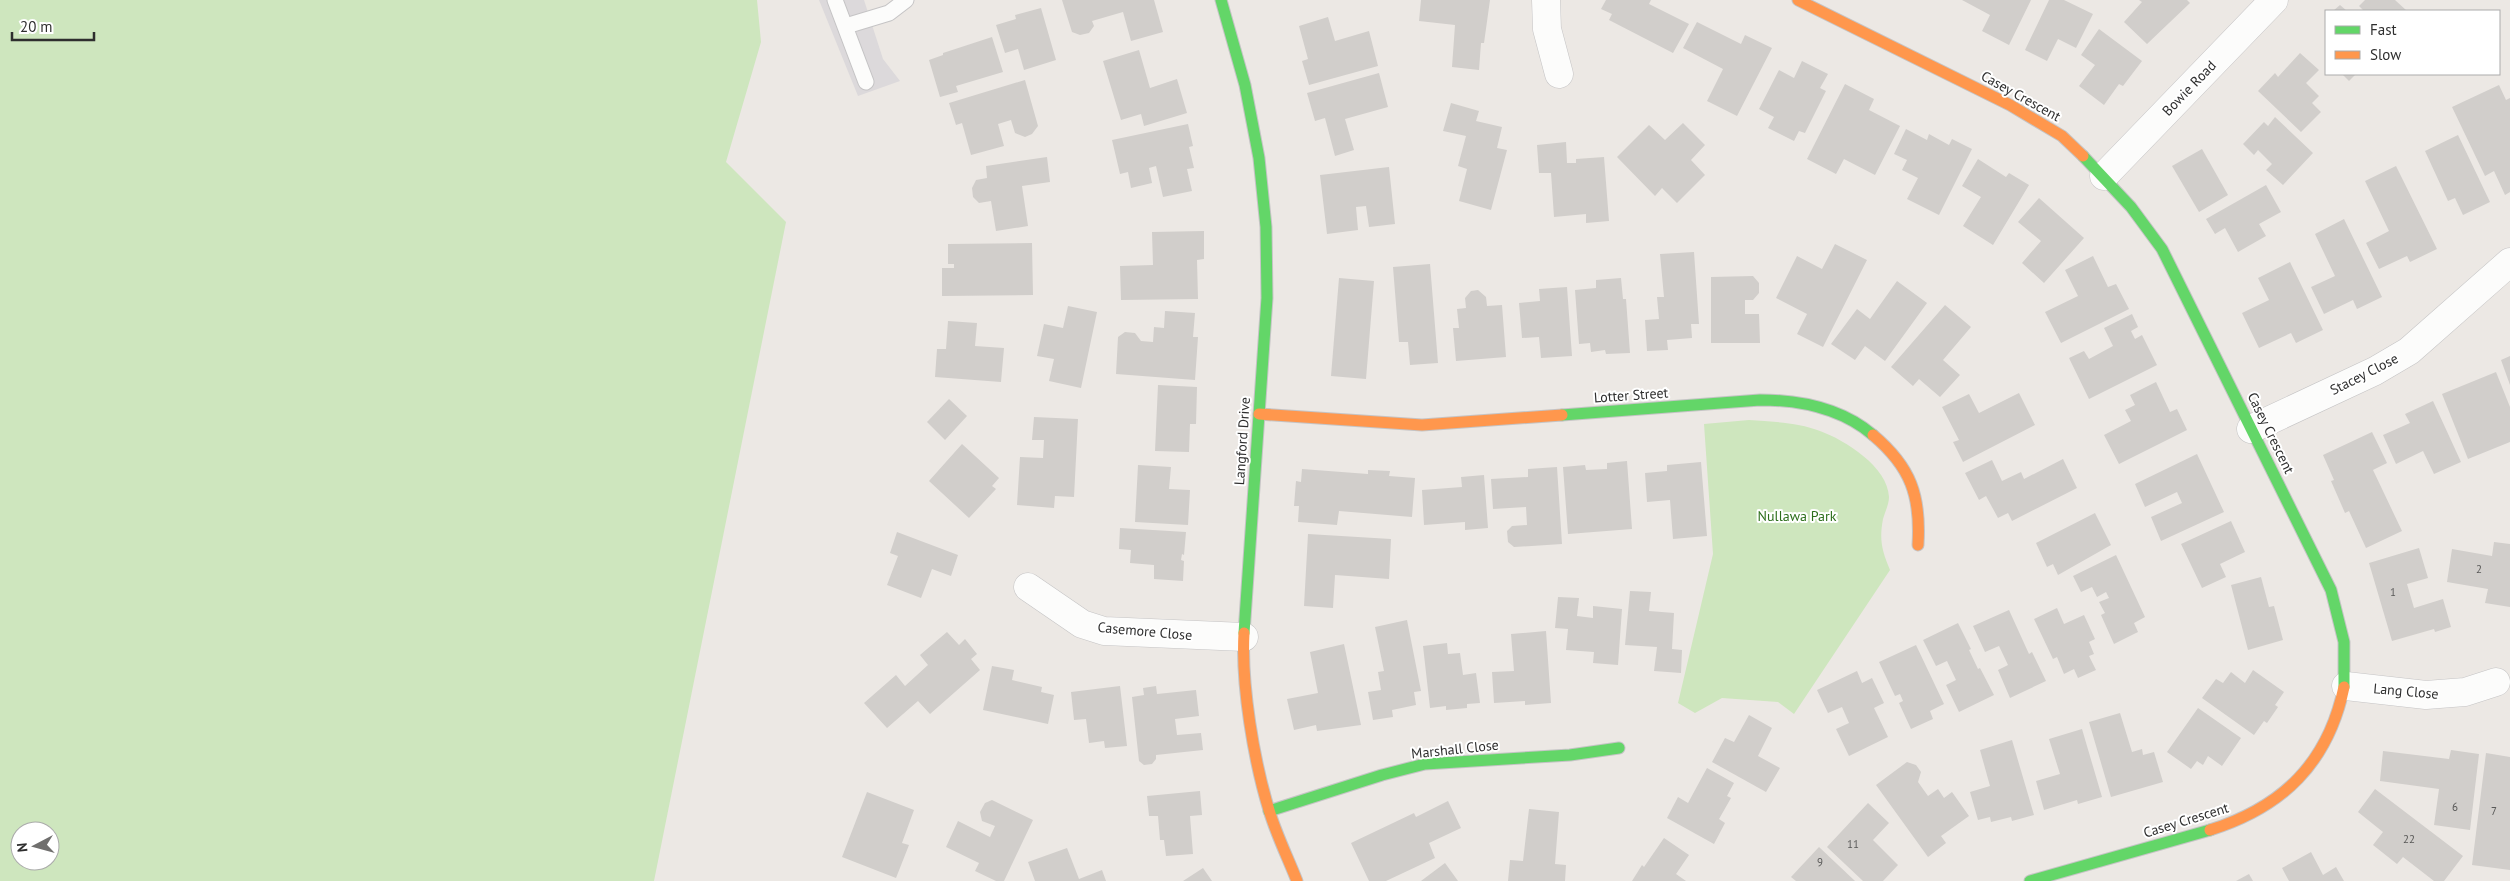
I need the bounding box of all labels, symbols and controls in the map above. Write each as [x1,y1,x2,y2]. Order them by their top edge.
scale bar [12,10,95,42]
legend [2325,10,2500,75]
text: 20 m [20,17,53,36]
text: Fast [2370,20,2397,39]
text: Slow [2370,45,2401,64]
street label: Bowie Road [2158,57,2220,119]
street label: Casey Crescent [1978,67,2064,125]
street label: Stacey Close [2327,349,2401,399]
street label: Lotter Street [1593,383,1669,407]
street label: Casey Crescent [2244,389,2299,477]
street label: Langford Drive [1230,396,1254,486]
park label: Nullawa Park [1758,507,1837,525]
house number: 2 [2476,562,2482,576]
house number: 1 [2390,585,2396,599]
street label: Casemore Close [1097,618,1193,644]
street label: Lang Close [2373,679,2439,703]
street label: Marshall Close [1410,735,1500,763]
street label: Casey Crescent [2141,798,2231,841]
house number: 6 [2452,800,2458,814]
house number: 7 [2491,804,2497,818]
north arrow [10,821,60,871]
house number: 22 [2403,832,2415,846]
house number: 11 [1847,837,1859,851]
text: N [13,842,32,853]
house number: 9 [1817,855,1823,869]

